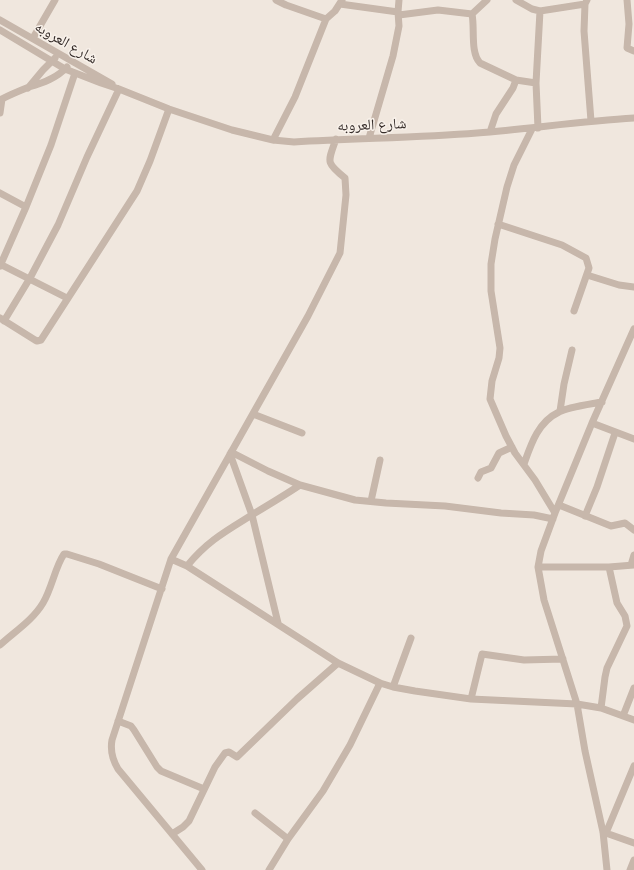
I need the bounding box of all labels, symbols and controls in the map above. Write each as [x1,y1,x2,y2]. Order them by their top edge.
street label: شارع العروبه [32,18,100,68]
street label: شارع العروبه [337,115,407,135]

